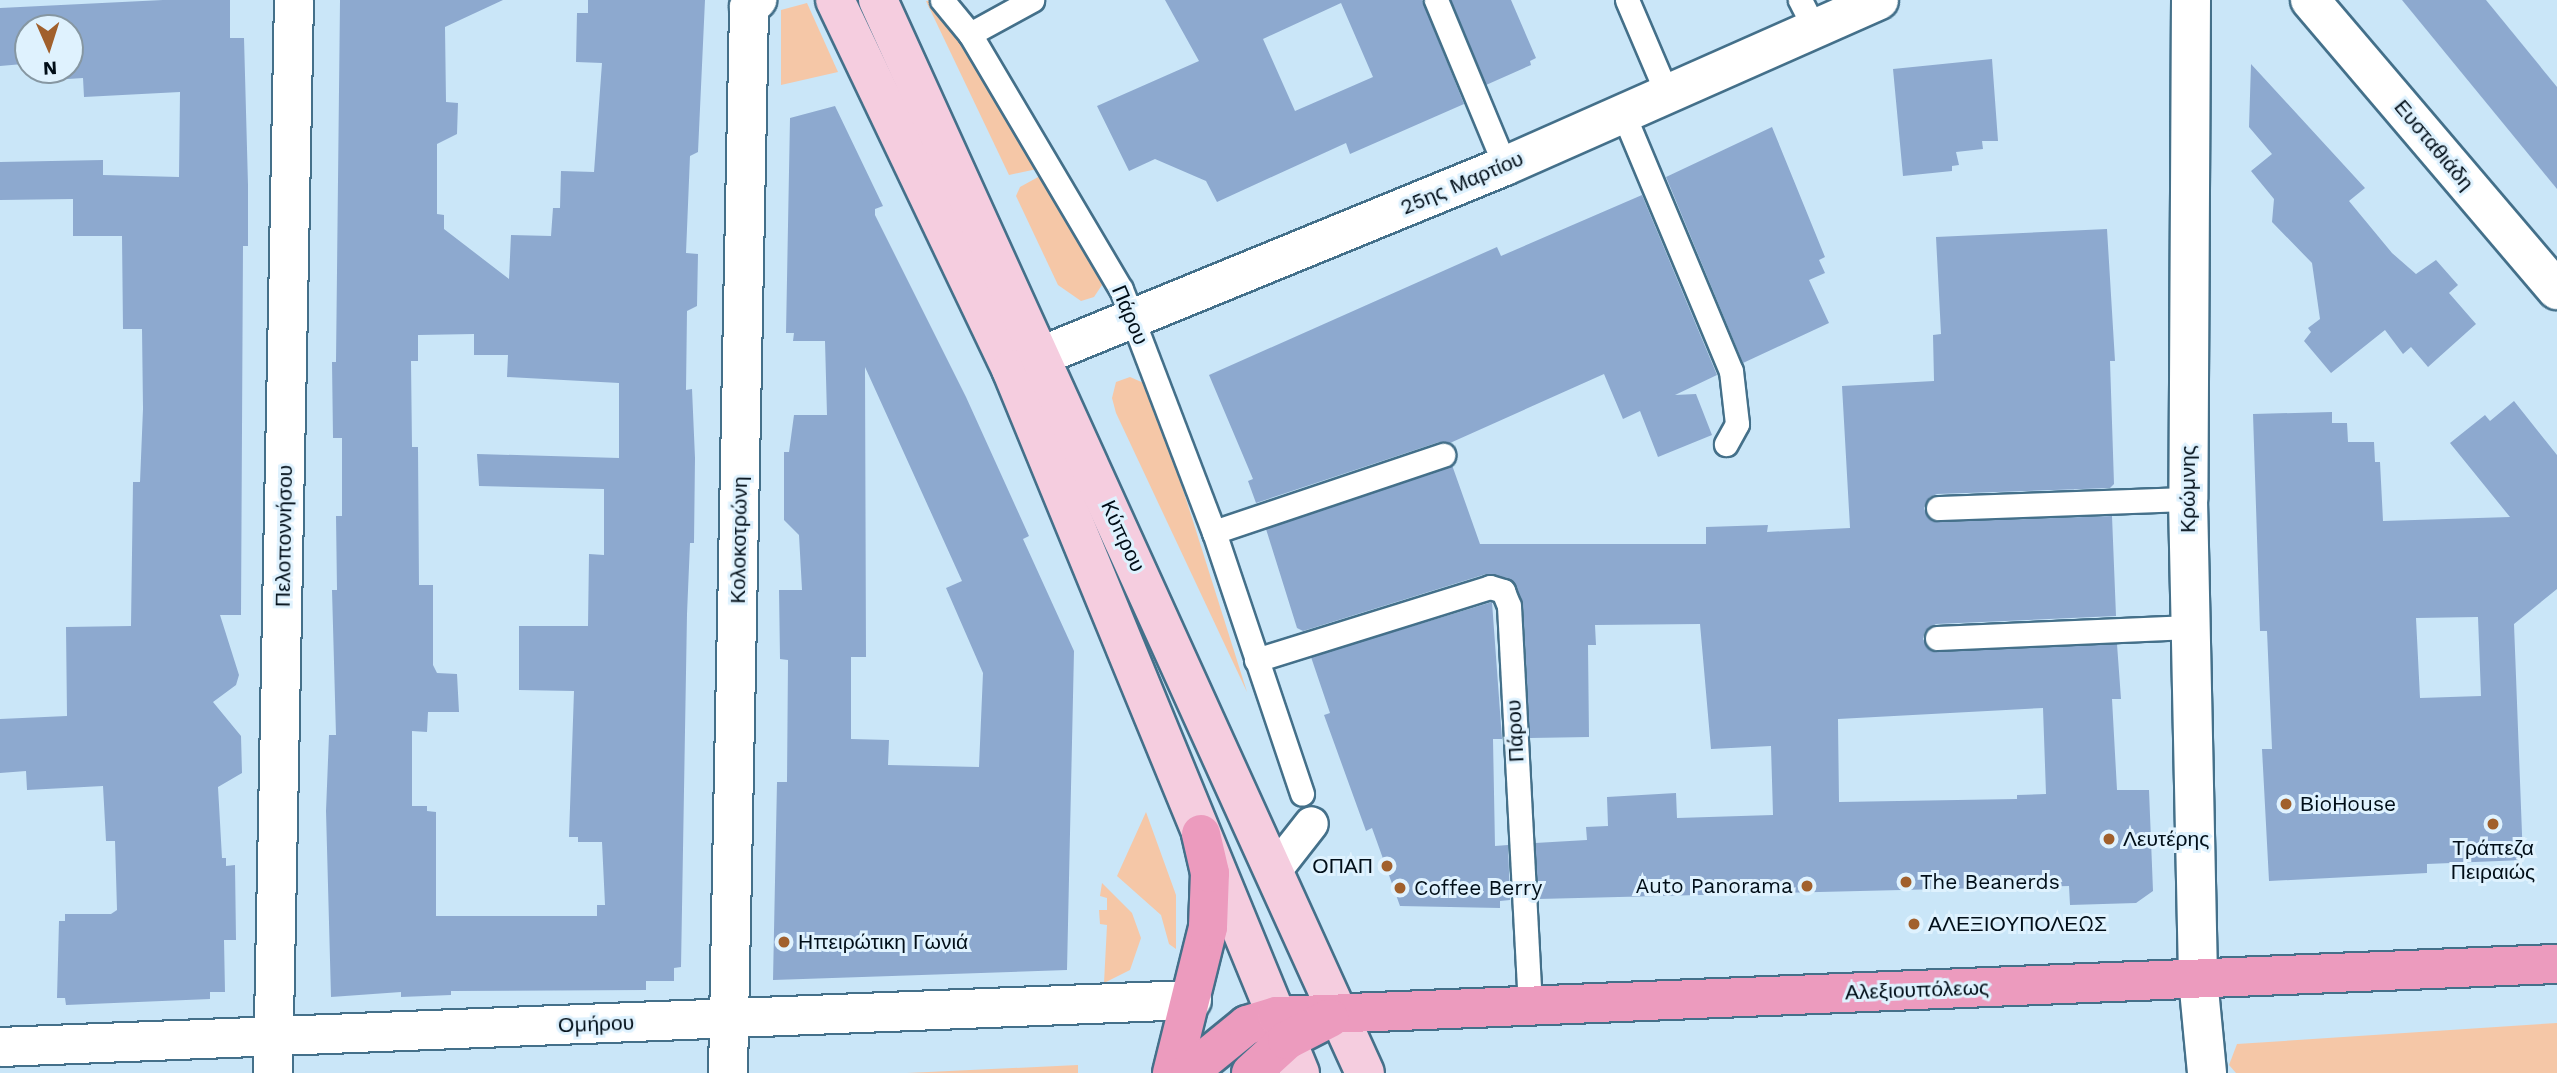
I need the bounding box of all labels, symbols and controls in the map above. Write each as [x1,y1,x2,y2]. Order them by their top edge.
north arrow [14,14,84,84]
text: N [42,57,58,80]
street label: Ευσταθιάδη [2389,95,2479,195]
street label: 25ης Μαρτίου [1397,146,1527,220]
street label: Πάρου [1106,281,1154,349]
street label: Κρώμνης [2175,445,2201,533]
street label: Πελοποννήσου [270,465,298,607]
street label: Κολοκοτρώνη [725,476,753,604]
street label: Κύπρου [1096,496,1150,576]
street label: Πάρου [1501,699,1529,763]
place label: ΒioΗouse [2300,791,2396,817]
marker: ΒioΗouse [2278,796,2294,812]
marker: Τράπεζα Πειραιώς [2485,816,2501,832]
place label: Λευτέρης [2123,826,2209,852]
marker: Λευτέρης [2101,831,2117,847]
place label: Τράπεζα Πειραιώς [2451,835,2535,885]
place label: ΟΠΑΠ [1312,853,1373,879]
marker: ΟΠΑΠ [1379,858,1395,874]
place label: The Beanerds [1920,869,2060,895]
place label: Auto Panorama [1635,873,1793,899]
marker: The Beanerds [1898,874,1914,890]
place label: Coffee Berry [1414,875,1542,901]
marker: Auto Panorama [1799,878,1815,894]
marker: Coffee Berry [1392,880,1408,896]
place label: ΑΛΕΞΙΟΥΠΟΛΕΩΣ [1928,911,2107,937]
marker: ΑΛΕΞΙΟΥΠΟΛΕΩΣ [1906,916,1922,932]
place label: Ηπειρώτικη Γωνιά [798,929,968,955]
marker: Ηπειρώτικη Γωνιά [776,934,792,950]
street label: Αλεξιουπόλεως [1844,975,1990,1005]
street label: Ομήρου [557,1010,635,1038]

